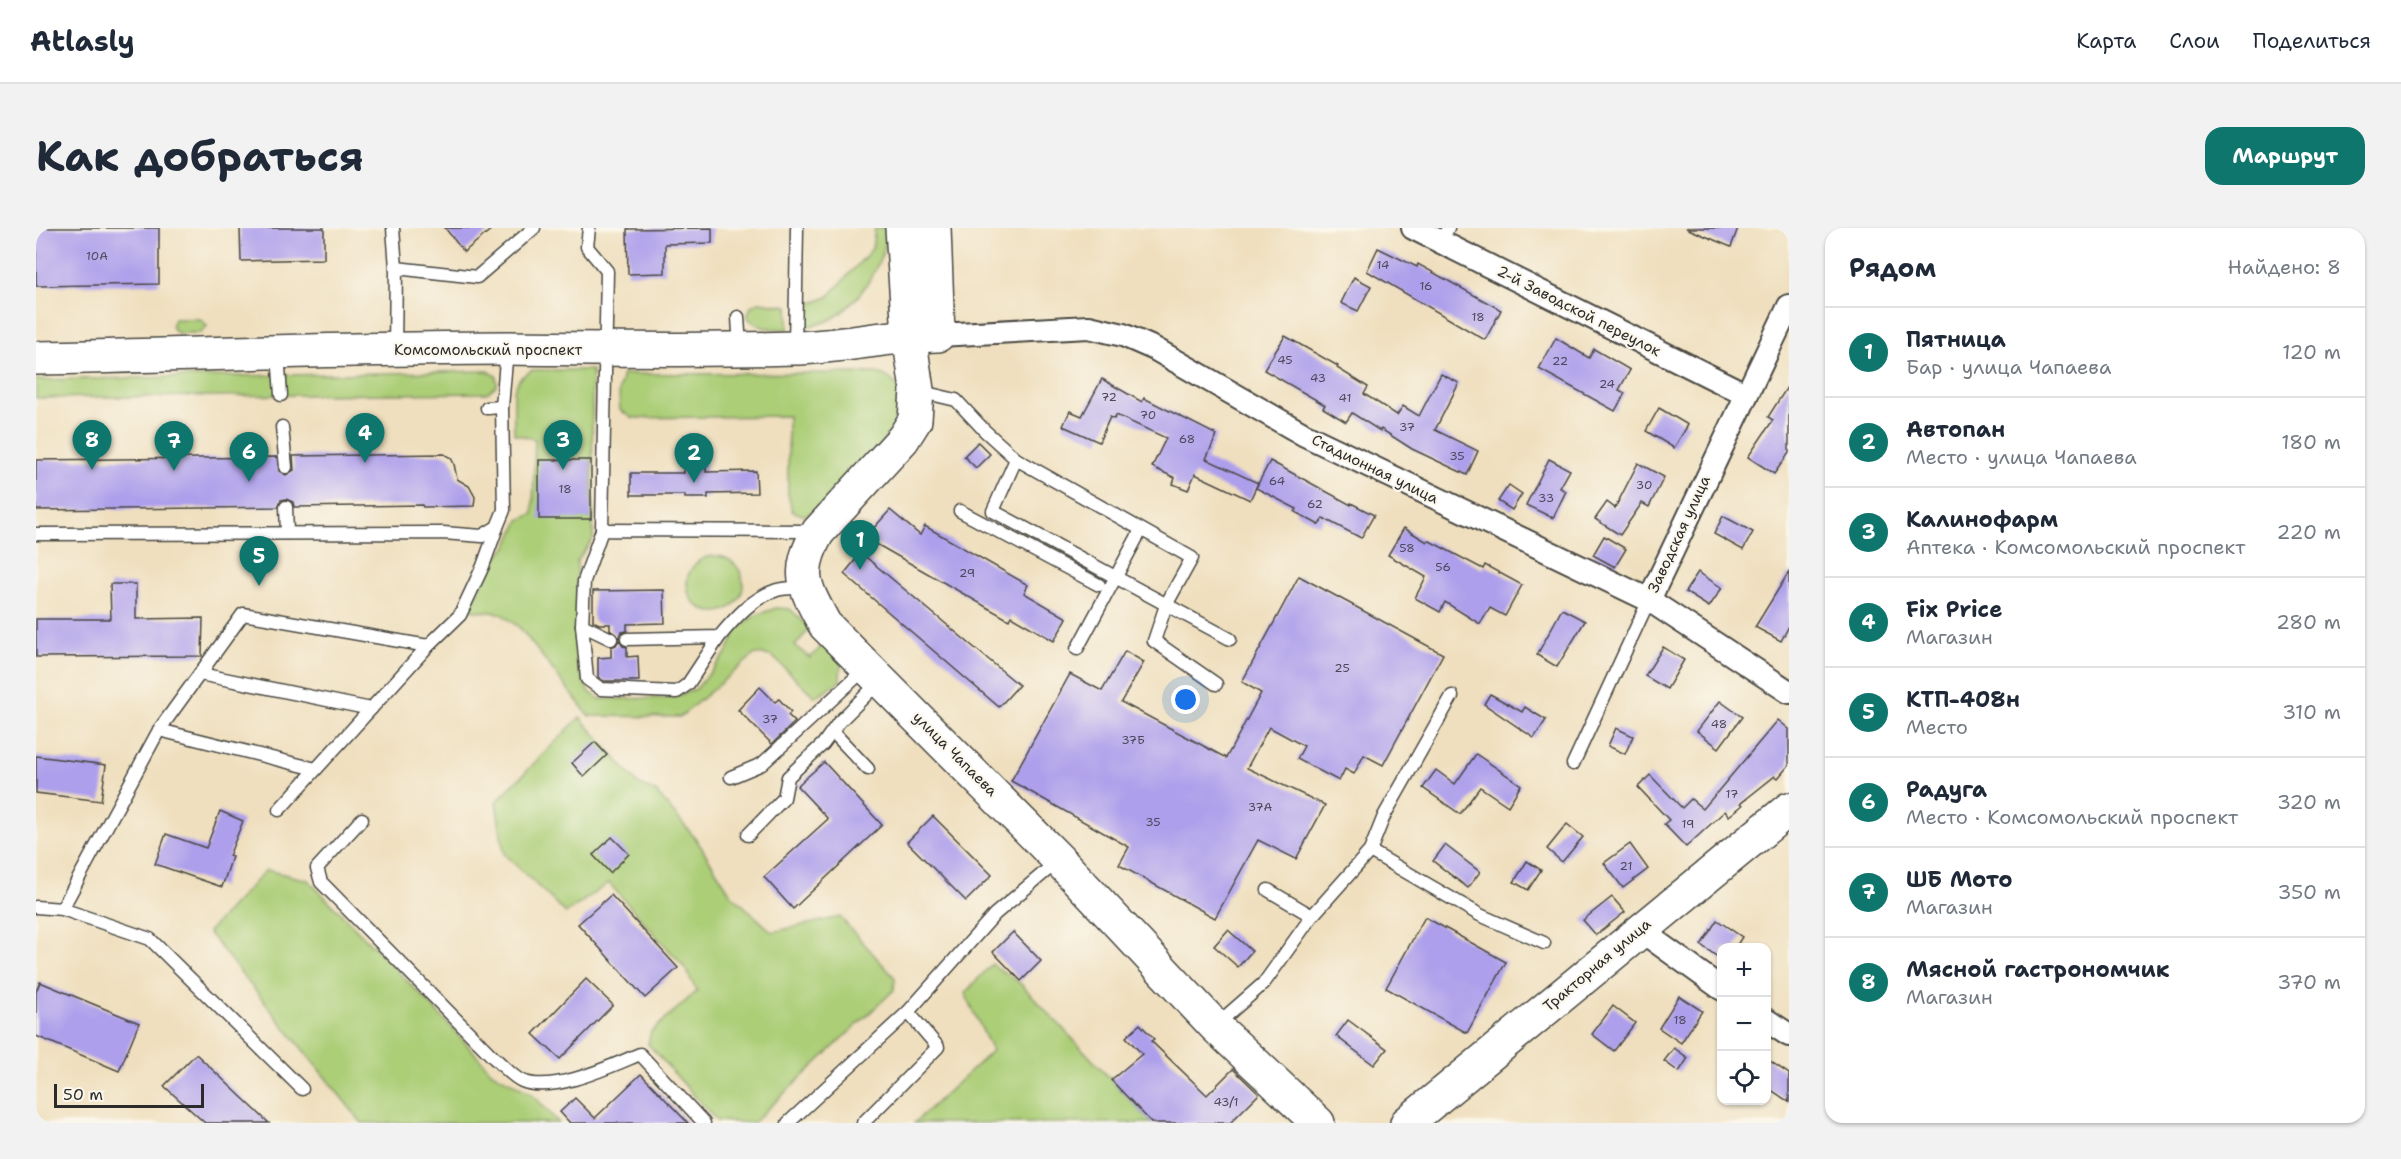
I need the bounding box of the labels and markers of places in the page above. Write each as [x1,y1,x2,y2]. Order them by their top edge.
pin: 4 [346,414,384,463]
pin: 8 [72,420,112,470]
pin: 3 [544,420,582,470]
pin: 7 [154,422,194,471]
pin: 6 [230,432,268,482]
pin: 2 [674,434,714,483]
pin: 1 [840,520,880,570]
pin: 5 [240,536,278,586]

